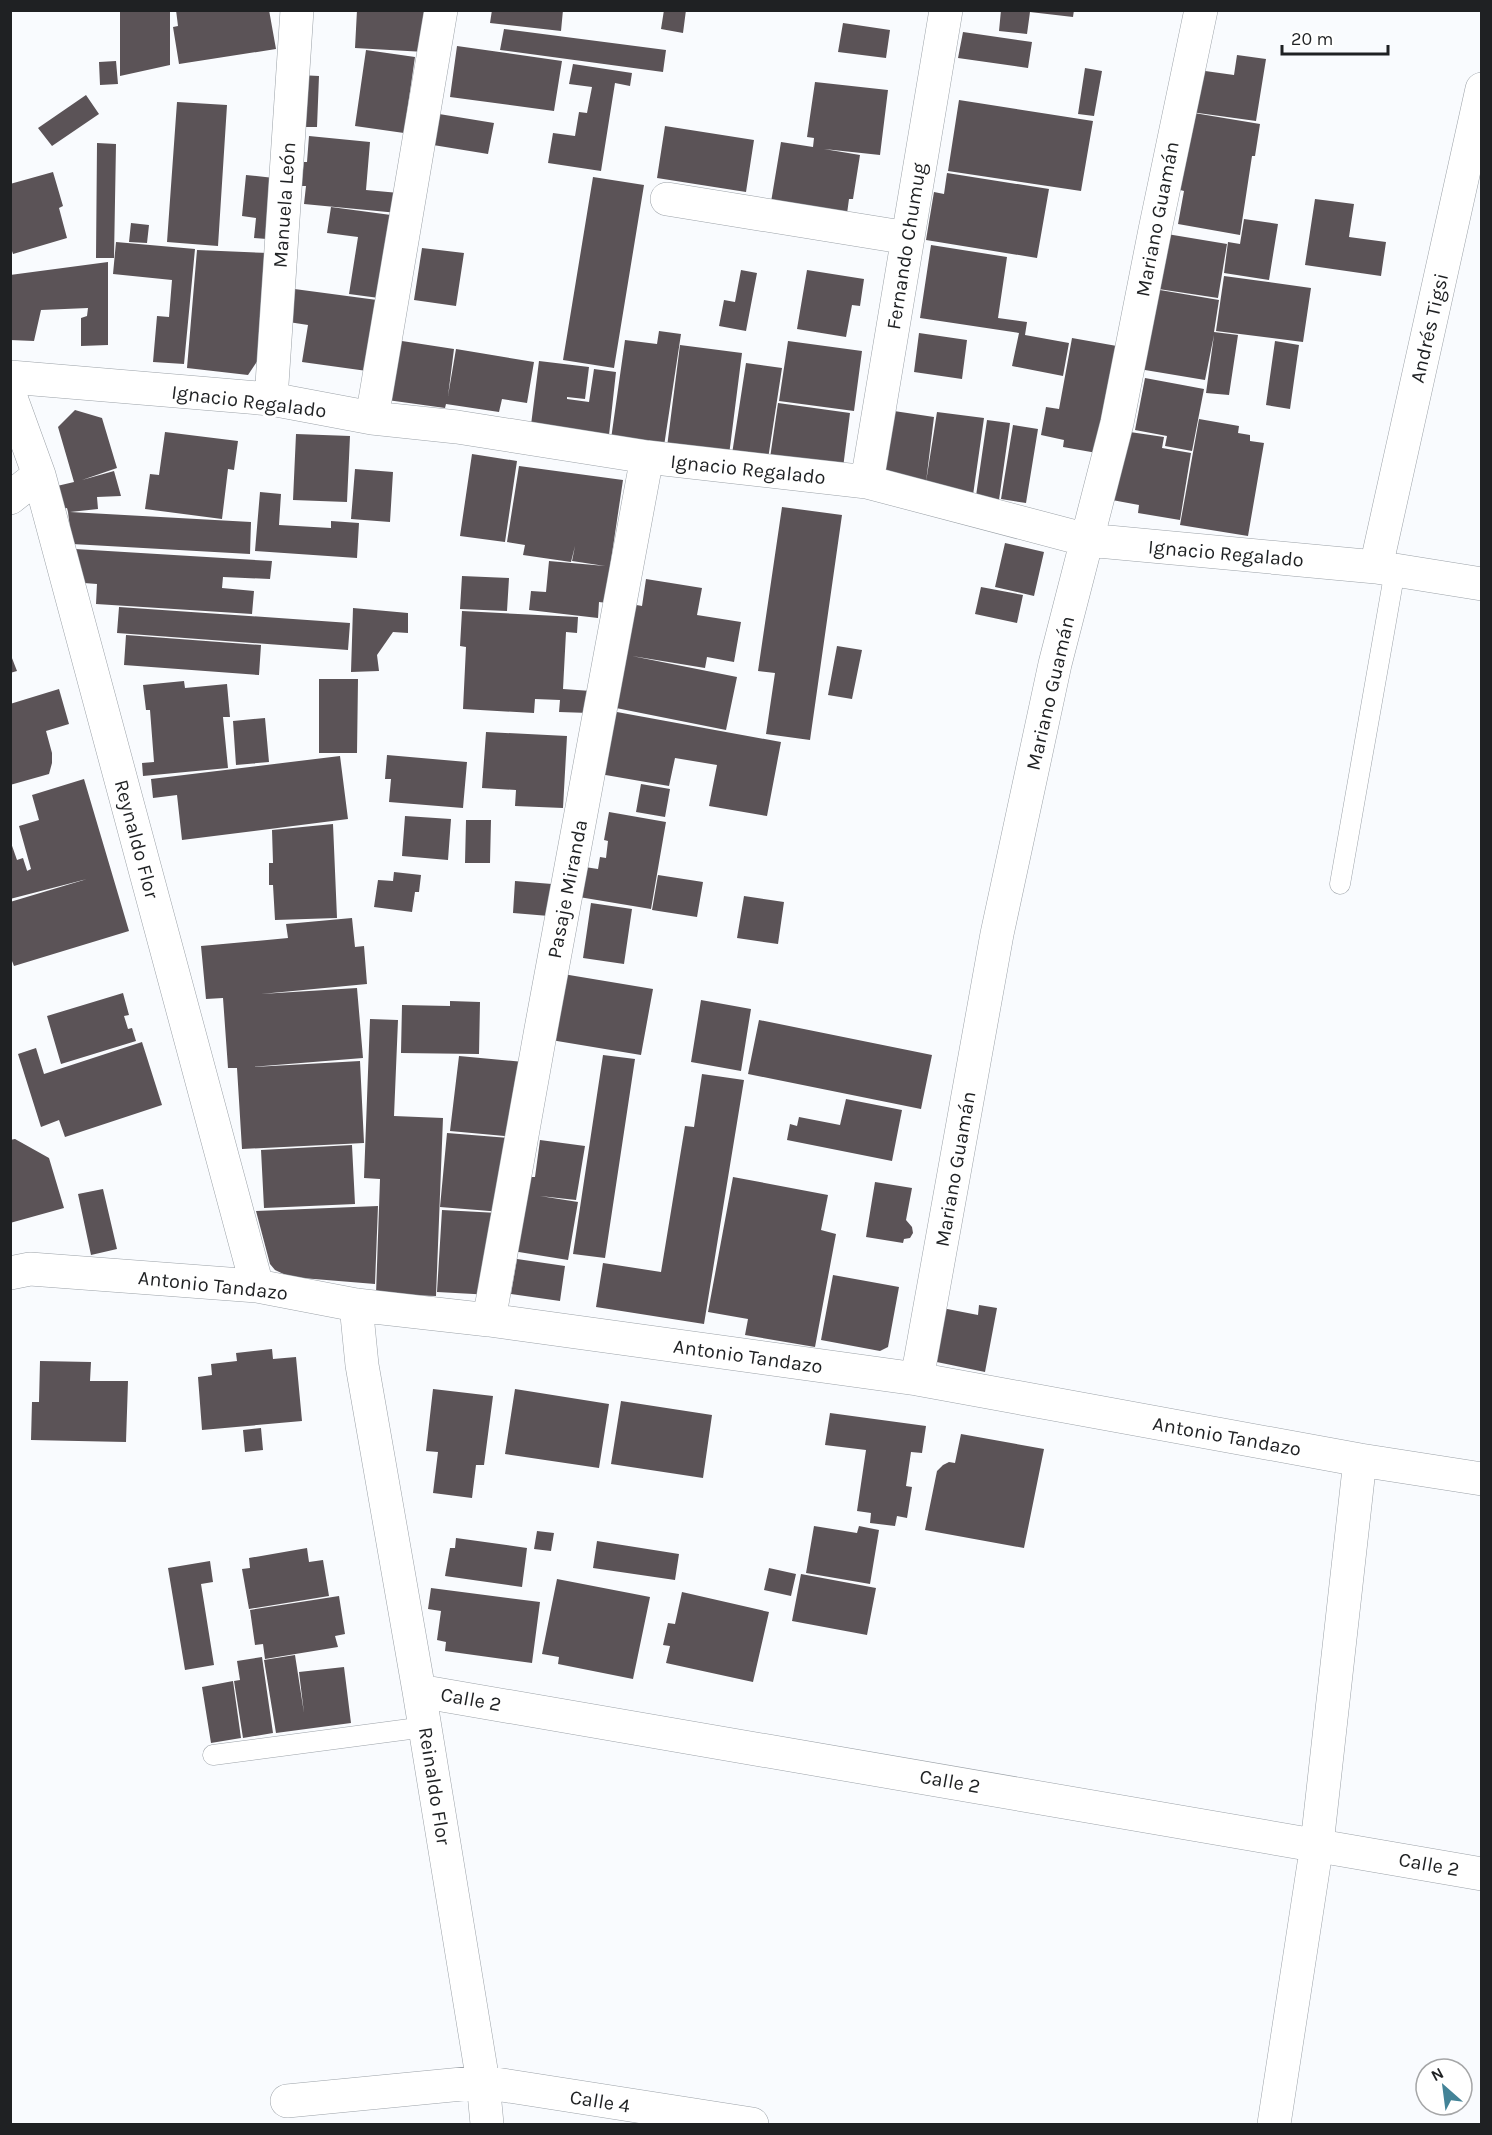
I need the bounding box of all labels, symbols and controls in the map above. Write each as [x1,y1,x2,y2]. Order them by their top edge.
scale bar [1282,18,1388,56]
text: 20 m [1291,28,1333,50]
street label: Mariano Guamán [1131,139,1184,299]
street label: Manuela León [269,141,300,269]
street label: Fernando Chumug [882,161,931,331]
street label: Andrés Tigsi [1406,271,1453,385]
street label: Ignacio Regalado [170,381,328,422]
street label: Ignacio Regalado [669,450,827,489]
street label: Ignacio Regalado [1147,535,1305,572]
street label: Mariano Guamán [1022,614,1079,773]
street label: Reynaldo Flor [110,777,164,902]
street label: Pasaje Miranda [543,818,592,960]
street label: Mariano Guamán [930,1089,981,1249]
street label: Antonio Tandazo [137,1266,289,1305]
street label: Antonio Tandazo [672,1335,824,1378]
street label: Antonio Tandazo [1151,1412,1303,1461]
street label: Calle 2 [439,1683,503,1716]
street label: Reinaldo Flor [414,1726,455,1847]
street label: Calle 2 [918,1765,982,1798]
street label: Calle 2 [1397,1848,1461,1881]
north arrow [1414,2057,1474,2117]
text: N [1428,2063,1447,2085]
street label: Calle 4 [568,2085,632,2118]

